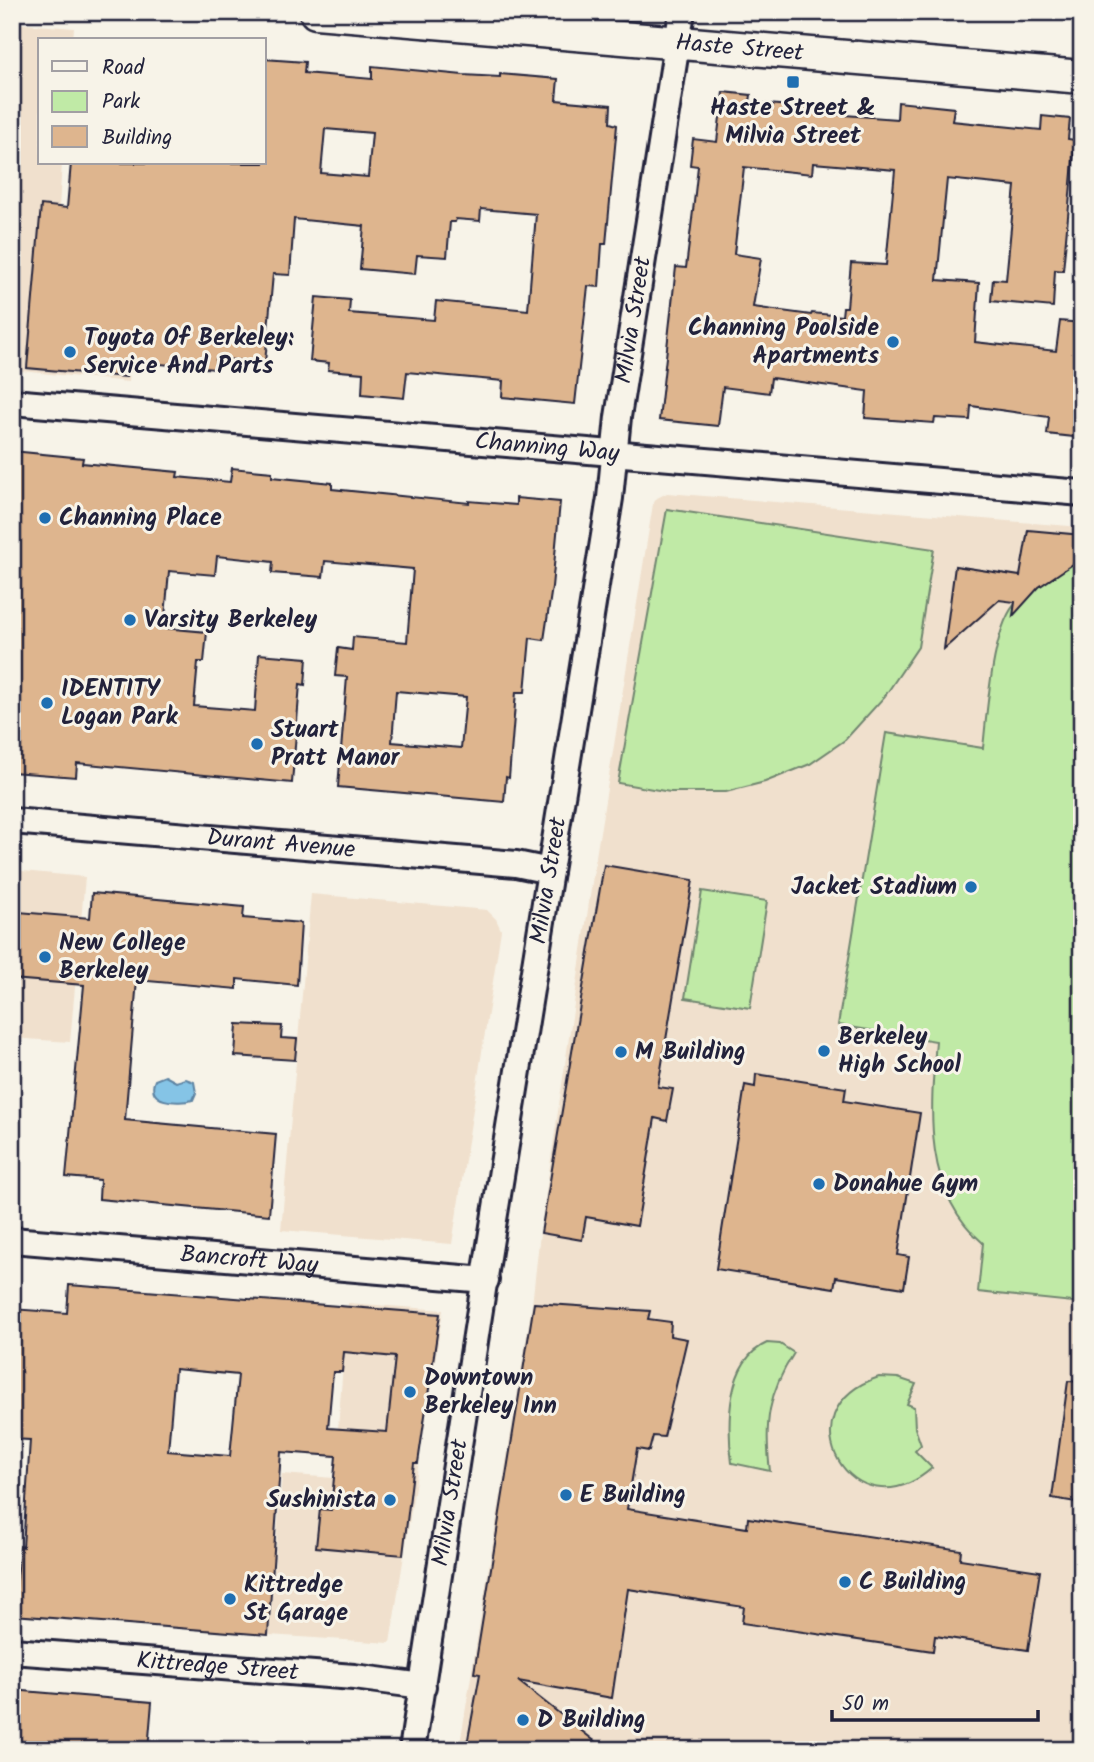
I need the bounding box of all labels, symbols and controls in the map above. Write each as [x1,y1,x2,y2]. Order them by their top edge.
street label: Haste Street [674,23,806,73]
legend [38,38,266,164]
text: Road [102,52,145,85]
marker: Haste Street & Milvia Street [785,74,801,90]
text: Park [102,86,140,119]
place label: Haste Street & Milvia Street [710,89,876,156]
text: Building [102,122,172,155]
street label: Milvia Street [604,253,663,387]
place label: Channing Poolside Apartments [688,309,879,376]
place label: Toyota Of Berkeley: Service And Parts [84,319,294,386]
marker: Channing Poolside Apartments [885,334,901,350]
marker: Toyota Of Berkeley: Service And Parts [62,344,78,360]
street label: Channing Way [473,422,622,473]
place label: Channing Place [59,499,222,538]
marker: Channing Place [37,510,53,526]
place label: Varsity Berkeley [144,601,318,640]
marker: Varsity Berkeley [122,612,138,628]
place label: IDENTITY Logan Park [61,670,178,737]
marker: IDENTITY Logan Park [39,695,55,711]
place label: Stuart Pratt Manor [271,711,401,778]
marker: Stuart Pratt Manor [249,736,265,752]
street label: Milvia Street [519,814,578,947]
street label: Durant Avenue [205,818,357,870]
place label: Jacket Stadium [791,868,957,907]
marker: Jacket Stadium [963,879,979,895]
place label: New College Berkeley [59,924,186,991]
marker: New College Berkeley [37,949,53,965]
place label: Berkeley High School [838,1018,962,1085]
place label: M Building [635,1033,746,1072]
marker: Berkeley High School [816,1043,832,1059]
marker: M Building [613,1044,629,1060]
place label: Donahue Gym [833,1165,978,1204]
marker: Donahue Gym [811,1176,827,1192]
street label: Bancroft Way [179,1235,320,1285]
place label: Downtown Berkeley Inn [424,1359,557,1426]
marker: Downtown Berkeley Inn [402,1384,418,1400]
street label: Milvia Street [421,1436,479,1569]
place label: E Building [580,1476,686,1515]
place label: Sushinista [266,1481,376,1520]
marker: E Building [558,1487,574,1503]
marker: Sushinista [382,1492,398,1508]
place label: C Building [859,1563,966,1602]
place label: Kittredge St Garage [244,1566,348,1633]
marker: C Building [837,1574,853,1590]
marker: Kittredge St Garage [222,1591,238,1607]
street label: Kittredge Street [135,1641,300,1692]
scale bar [832,1678,1038,1722]
text: 50 m [842,1688,889,1721]
place label: D Building [537,1701,646,1740]
marker: D Building [515,1712,531,1728]

